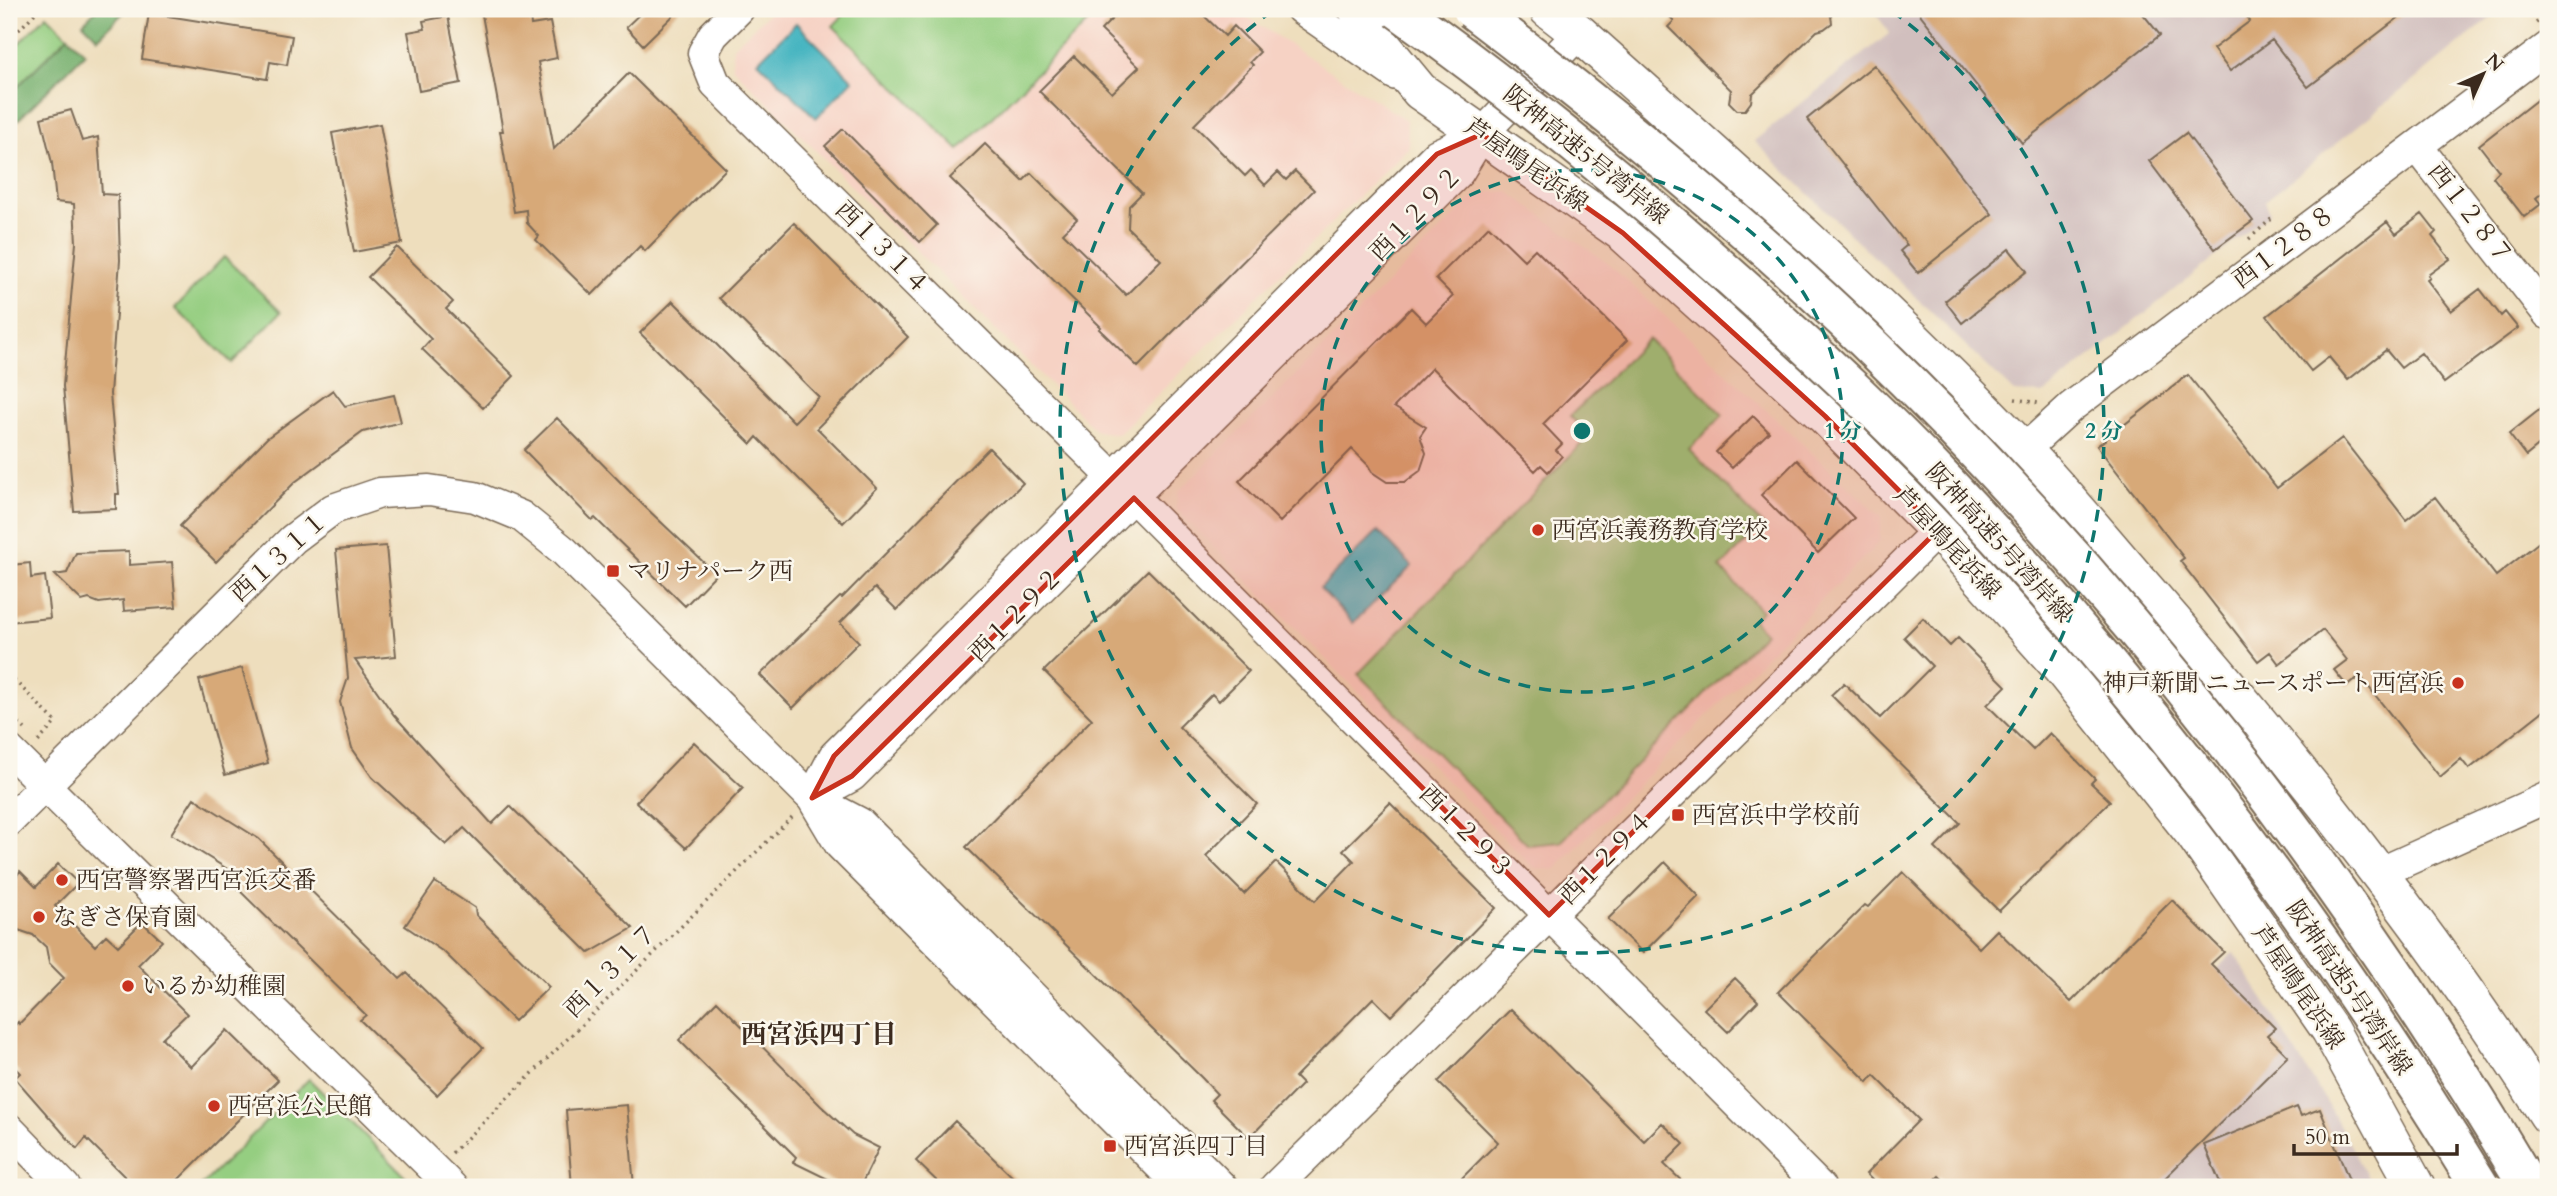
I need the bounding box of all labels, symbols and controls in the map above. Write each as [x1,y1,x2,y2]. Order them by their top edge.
north arrow [2448,38,2518,108]
text: N [2479,48,2510,78]
street label: 阪神高速5号湾岸線 [1496,78,1676,232]
street label: 芦屋鳴尾浜線 [1458,110,1594,220]
street label: 西１２８７ [2420,157,2520,271]
street label: 西１２９２ [1362,159,1470,269]
street label: 西１３１４ [828,194,936,302]
street label: 西１２８８ [2226,198,2342,296]
text: 1 分 [1824,417,1862,446]
text: 2 分 [2085,417,2123,446]
centre of rings [1570,419,1594,443]
street label: 阪神高速5号湾岸線 [1918,456,2080,630]
street label: 芦屋鳴尾浜線 [1886,479,2008,607]
street label: 西１３１１ [223,505,335,609]
place label: 西宮浜義務教育学校 [1552,514,1768,547]
marker: 西宮浜義務教育学校 [1530,522,1546,538]
place label: マリナパーク西 [627,555,793,588]
street label: 西１２９２ [962,561,1070,669]
marker: マリナパーク西 [605,563,621,579]
place label: 神戸新聞 ニュースポート西宮浜 [2103,667,2444,700]
marker: 神戸新聞 ニュースポート西宮浜 [2450,675,2466,691]
street label: 西１２９３ [1412,778,1520,886]
place label: 西宮浜中学校前 [1692,799,1860,832]
street label: 西１２９４ [1552,804,1660,912]
marker: 西宮浜中学校前 [1670,807,1686,823]
place label: 西宮警察署西宮浜交番 [76,864,316,897]
marker: 西宮警察署西宮浜交番 [54,872,70,888]
street label: 阪神高速5号湾岸線 [2278,894,2420,1082]
place label: なぎさ保育園 [53,901,197,934]
marker: なぎさ保育園 [31,909,47,925]
street label: 西１３１７ [557,917,665,1025]
street label: 芦屋鳴尾浜線 [2244,918,2352,1056]
place label: いるか幼稚園 [142,970,286,1003]
marker: いるか幼稚園 [120,978,136,994]
district label: 西宮浜四丁目 [741,1017,897,1052]
place label: 西宮浜公民館 [228,1090,372,1123]
marker: 西宮浜公民館 [206,1098,222,1114]
scale bar [2294,1112,2457,1156]
text: 50 m [2305,1123,2350,1152]
place label: 西宮浜四丁目 [1124,1130,1268,1163]
marker: 西宮浜四丁目 [1102,1138,1118,1154]

